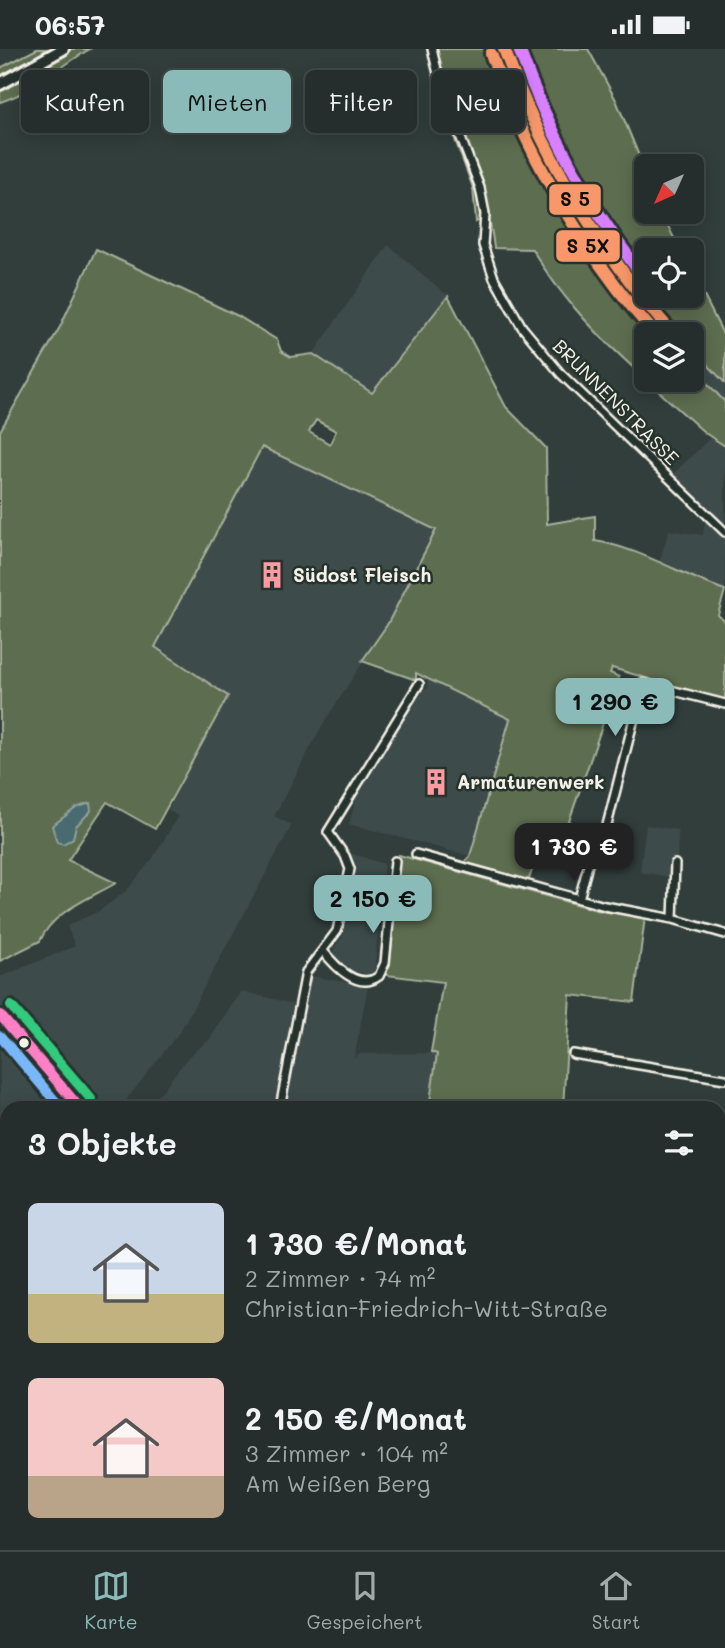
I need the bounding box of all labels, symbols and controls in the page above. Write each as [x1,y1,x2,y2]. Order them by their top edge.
text: 06:57 [35,8,105,42]
chip: Kaufen [21,70,149,133]
chip: Mieten [163,70,291,133]
chip: Filter [305,70,417,133]
chip: Neu [431,70,525,133]
north arrow [634,154,704,224]
map controls [634,154,704,392]
line badge: S 5 [548,183,602,216]
text: S 5 [560,186,590,211]
line badge: S 5X [555,229,621,263]
text: S 5X [567,233,609,258]
button: locate [634,238,704,308]
button: layers [634,322,704,392]
street label: BRUNNENSTRASSE [548,333,685,470]
building icon: Südost Fleisch [257,560,287,590]
place label: Südost Fleisch [293,562,431,587]
pin: 1 290 € [550,679,680,738]
text: 1 290 € [572,686,658,716]
building icon: Armaturenwerk [421,767,451,797]
place label: Armaturenwerk [457,769,604,794]
pin: 1 730 € [509,823,639,883]
text: 1 730 € [531,831,617,861]
pin: 2 150 € [308,875,438,935]
text: 2 150 € [330,883,416,913]
unlabelled marker [17,1036,31,1050]
text: 3 Objekte [28,1123,177,1163]
icon: filters [660,1124,698,1162]
text: 1 730 €/Monat [245,1223,467,1263]
icon: home [84,1231,168,1315]
text: 2 Zimmer · 74 m² [245,1263,436,1293]
text: Christian-Friedrich-Witt-Straße [245,1293,608,1323]
text: 2 150 €/Monat [245,1398,467,1438]
icon: home [84,1406,168,1490]
text: 3 Zimmer · 104 m² [245,1438,448,1468]
text: Am Weißen Berg [245,1468,430,1498]
tab: Karte [85,1567,138,1634]
tab: Gespeichert [307,1567,423,1634]
tab: Start [592,1567,640,1634]

